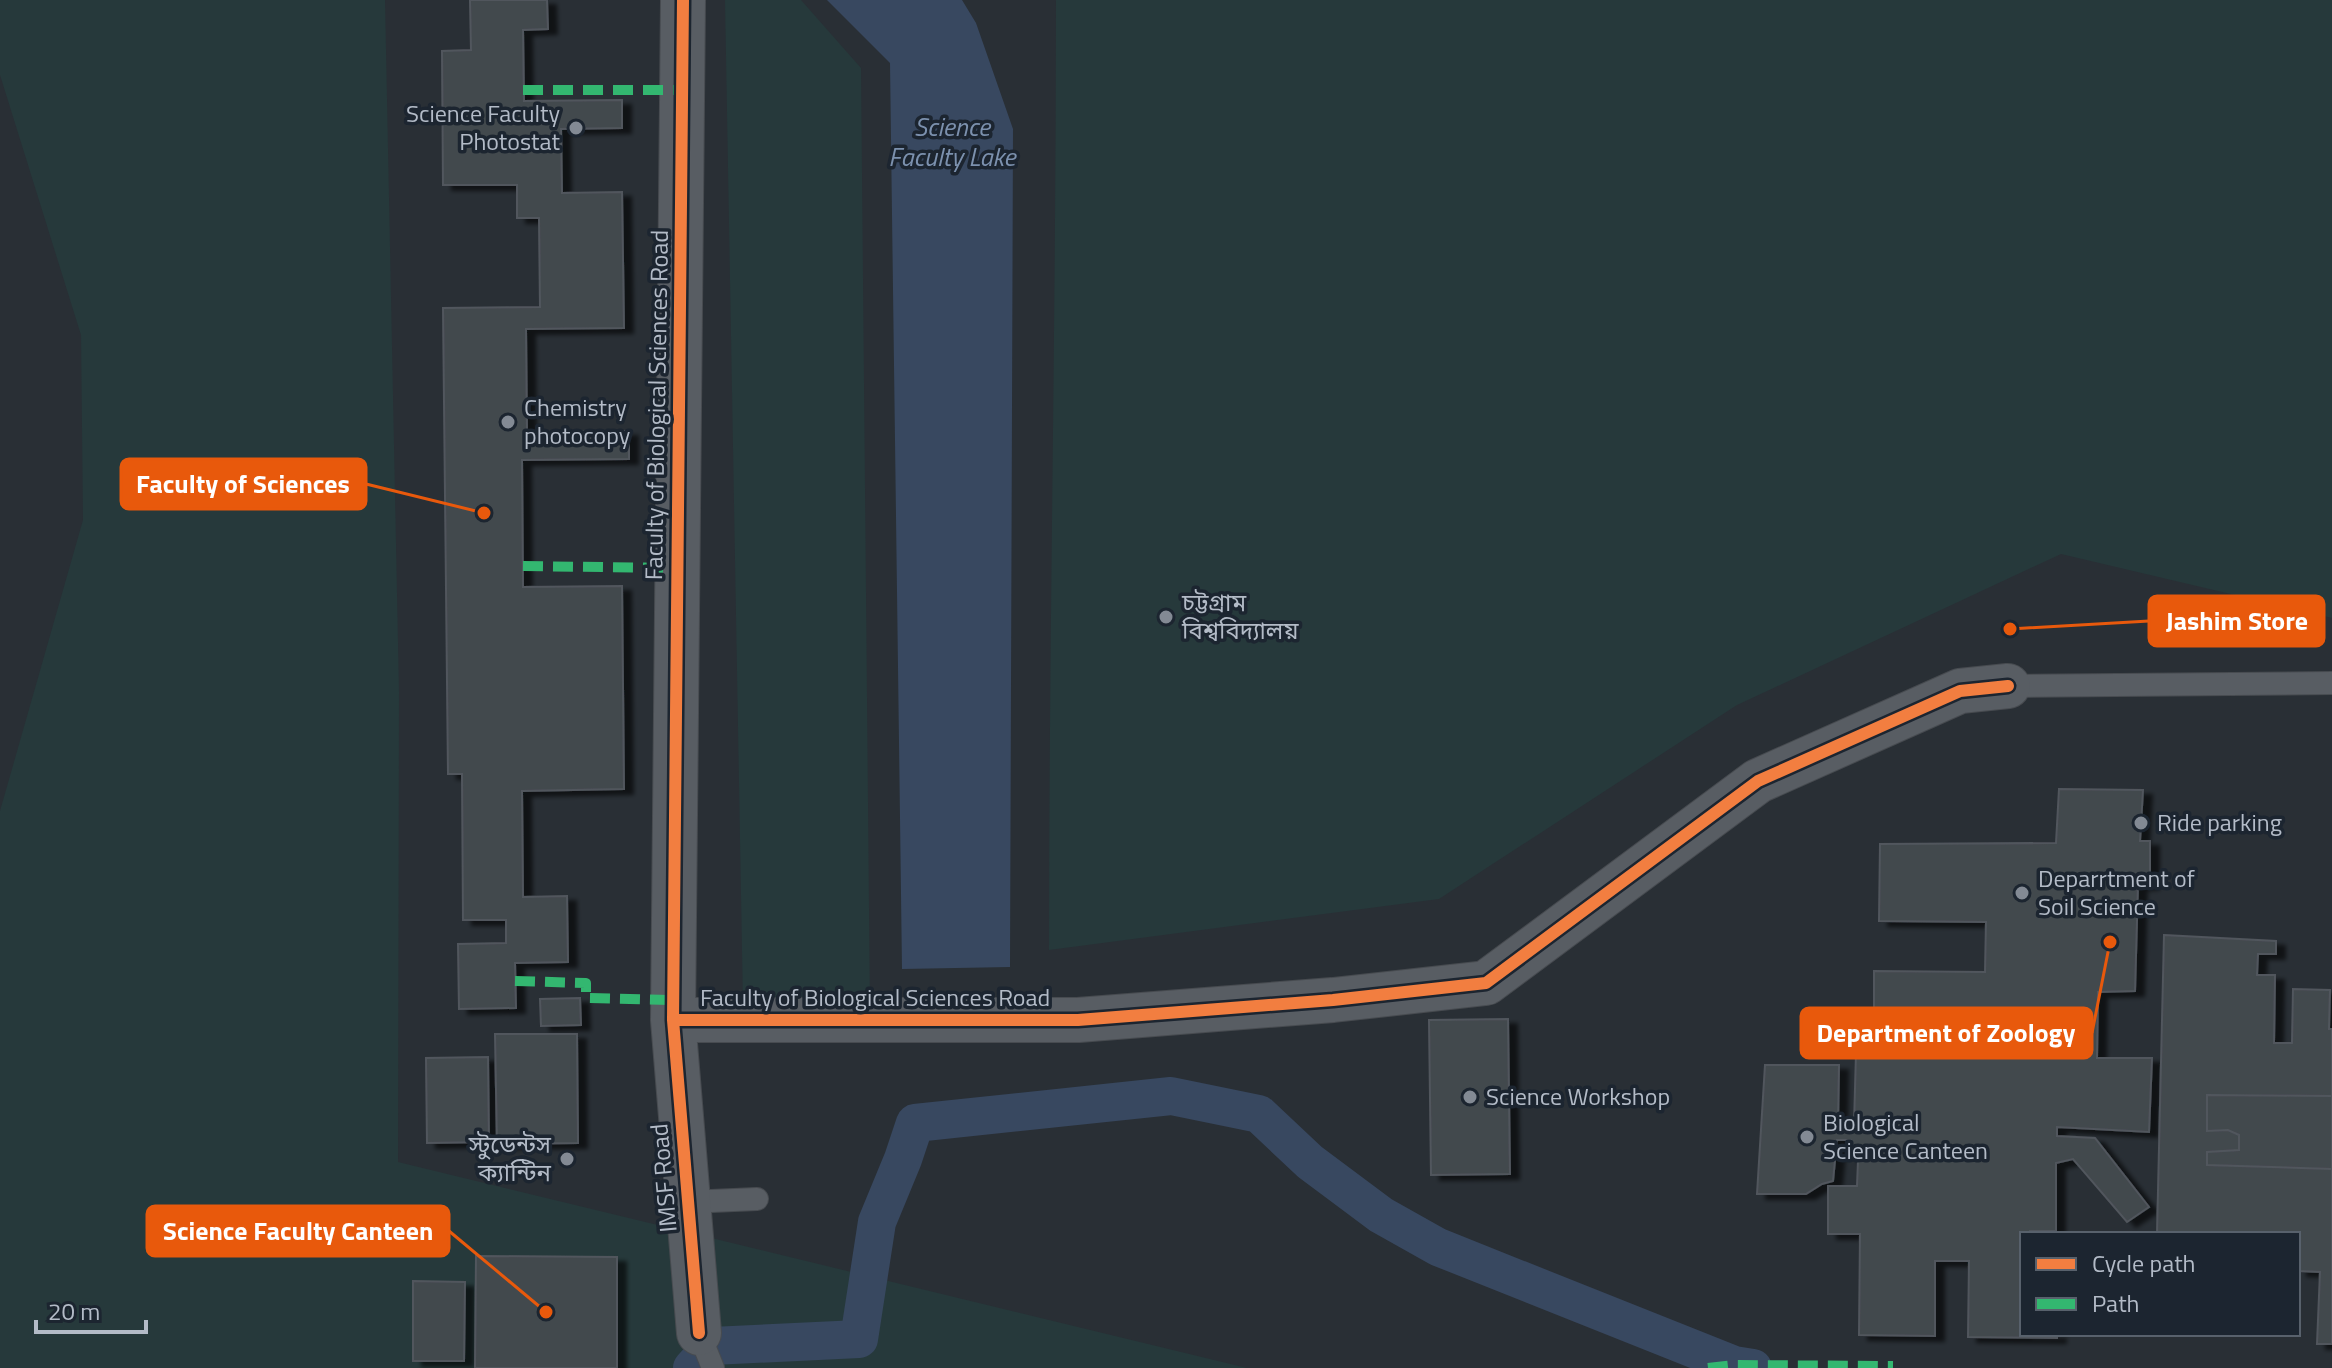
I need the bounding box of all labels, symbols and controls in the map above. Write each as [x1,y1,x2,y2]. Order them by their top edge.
place label: Science Faculty Photostat [406,95,561,159]
water label: Science Faculty Lake [888,107,1018,176]
marker: Science Faculty Photostat [567,119,585,137]
street label: Faculty of Biological Sciences Road [635,230,677,580]
place label: Chemistry photocopy [524,389,631,453]
marker: Chemistry photocopy [499,413,517,431]
callout: Faculty of Sciences [121,459,366,509]
text: Faculty of Sciences [136,464,350,503]
place label: চট্টগ্রাম বিশ্ববিদ্যালয় [1181,584,1299,648]
callout: Jashim Store [2149,596,2324,646]
text: Jashim Store [2166,601,2308,640]
marker: চট্টগ্রাম বিশ্ববিদ্যালয় [1157,608,1175,626]
place label: Ride parking [2157,804,2282,840]
marker: Ride parking [2132,814,2150,832]
place label: Deparrtment of Soil Science [2038,860,2195,924]
marker: Deparrtment of Soil Science [2013,884,2031,902]
street label: Faculty of Biological Sciences Road [700,979,1050,1015]
callout: Department of Zoology [1801,1008,2092,1058]
text: Department of Zoology [1817,1013,2075,1052]
place label: Science Workshop [1486,1078,1670,1114]
marker: Science Workshop [1461,1088,1479,1106]
place label: Biological Science Canteen [1823,1104,1988,1168]
street label: IMSF Road [640,1122,686,1234]
place label: স্টুডেন্টস ক্যান্টিন [468,1126,552,1190]
marker: Biological Science Canteen [1798,1128,1816,1146]
marker: স্টুডেন্টস ক্যান্টিন [558,1150,576,1168]
callout: Science Faculty Canteen [147,1206,449,1256]
text: Science Faculty Canteen [163,1211,433,1250]
legend [2020,1232,2300,1336]
text: Cycle path [2092,1245,2195,1281]
scale bar [36,1284,146,1334]
text: Path [2092,1285,2139,1321]
text: 20 m [48,1293,100,1329]

